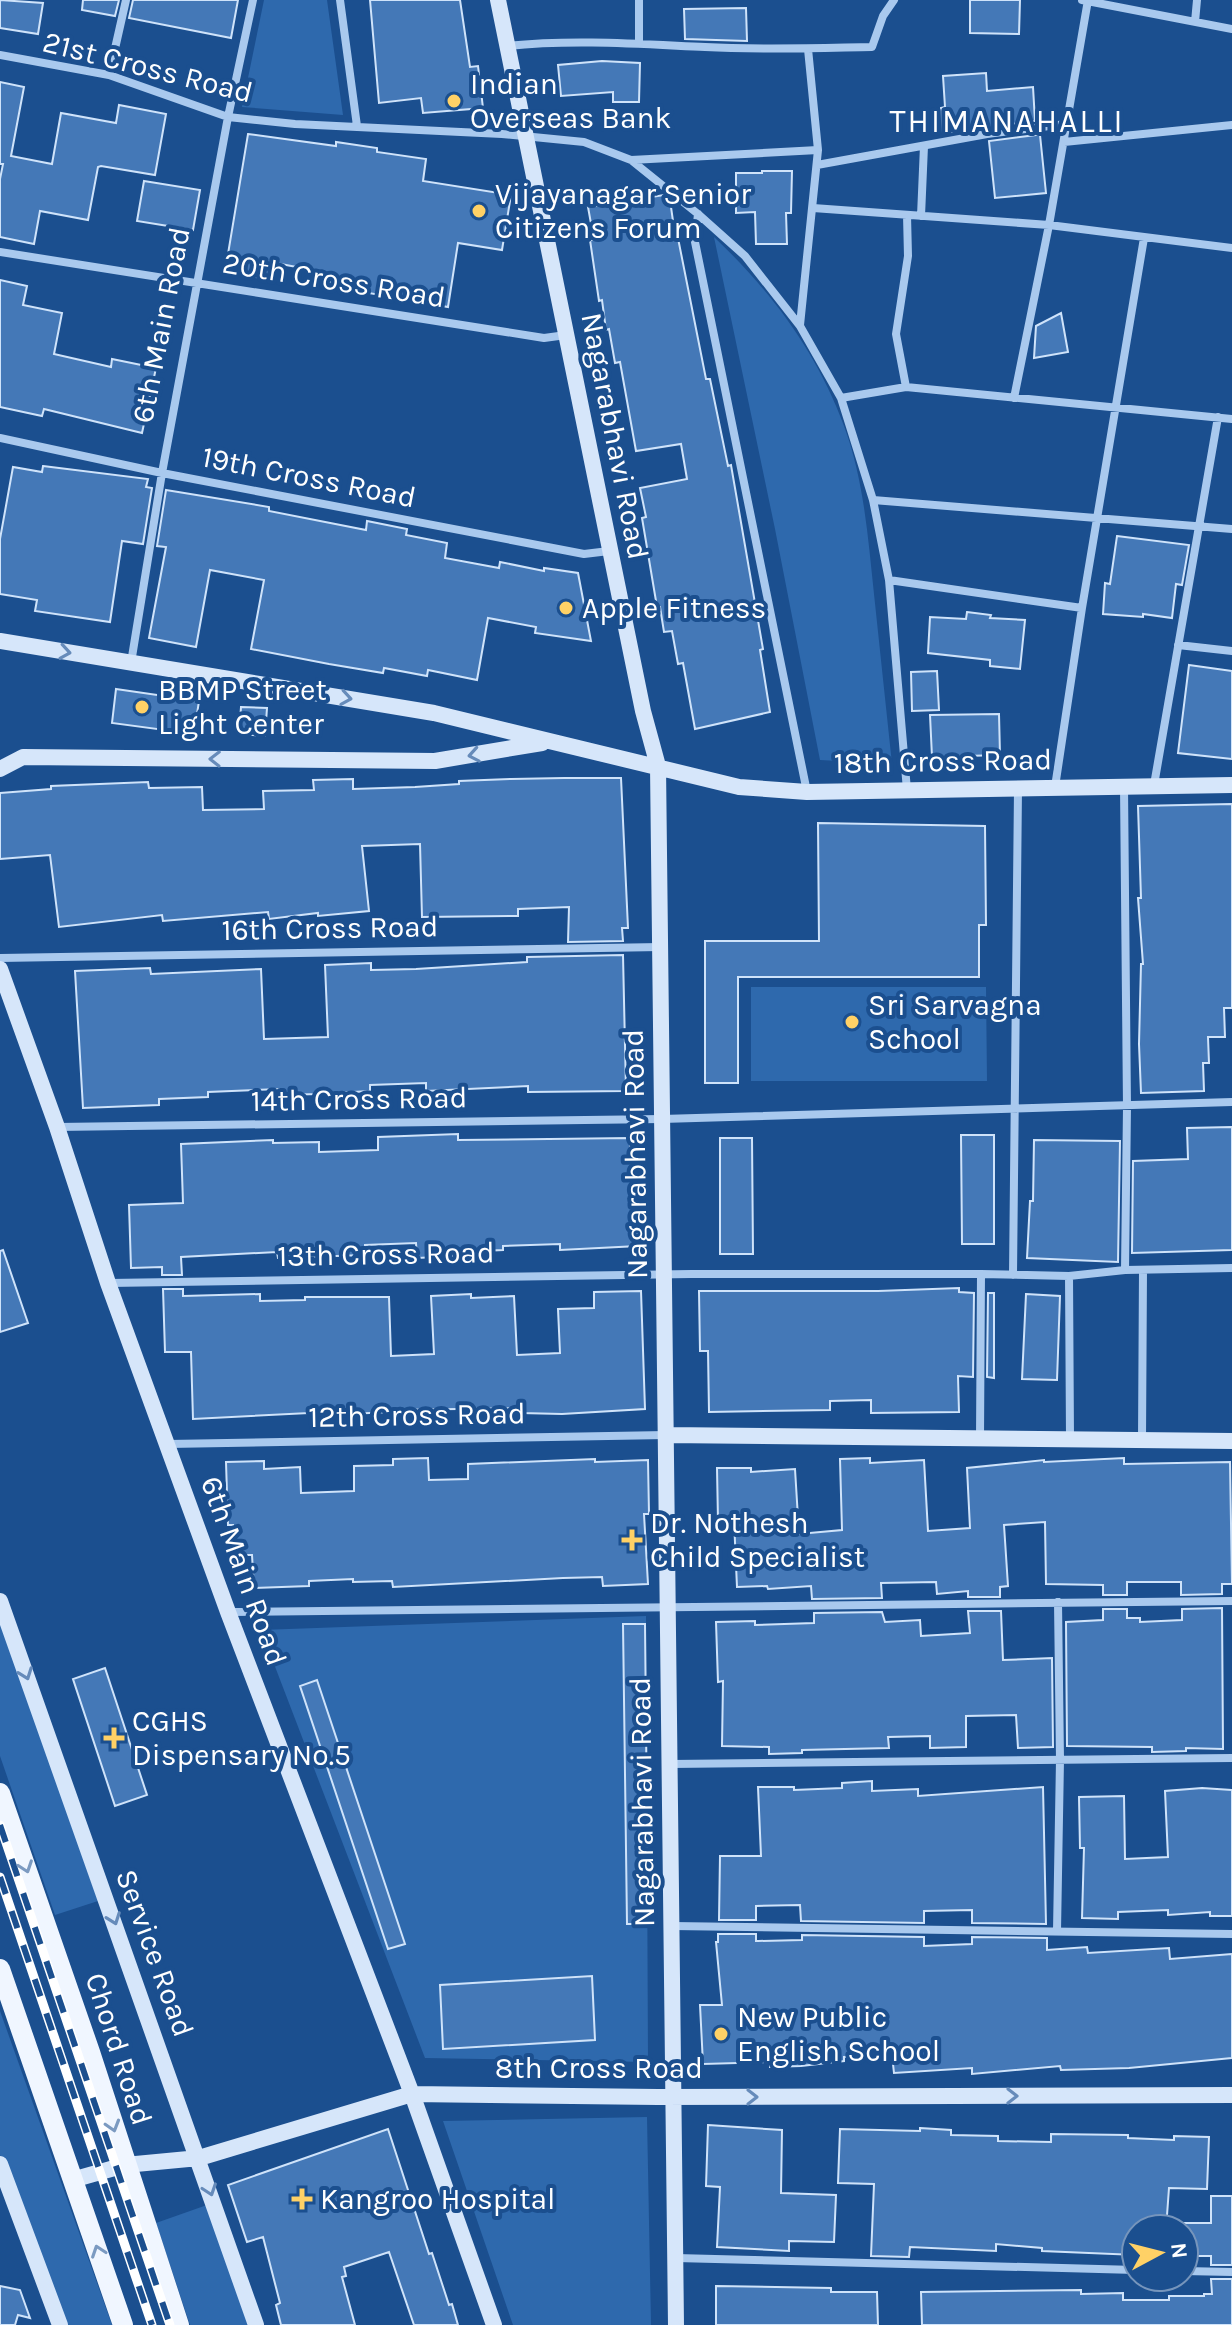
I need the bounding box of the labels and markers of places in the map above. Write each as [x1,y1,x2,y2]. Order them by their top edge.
place label: Indian Overseas Bank [470,66,671,136]
marker: Indian Overseas Bank [445,92,463,110]
place label: Vijayanagar Senior Citizens Forum [495,176,751,246]
marker: Vijayanagar Senior Citizens Forum [470,202,488,220]
place label: Apple Fitness [582,590,766,626]
marker: Apple Fitness [557,599,575,617]
place label: BBMP Street Light Center [158,672,327,742]
marker: BBMP Street Light Center [133,698,151,716]
place label: Sri Sarvagna School [868,987,1042,1057]
marker: Sri Sarvagna School [843,1013,861,1031]
place label: Dr. Nothesh Child Specialist [650,1505,865,1575]
marker: Dr. Nothesh Child Specialist [621,1529,643,1551]
place label: CGHS Dispensary No.5 [132,1703,351,1773]
marker: CGHS Dispensary No.5 [103,1727,125,1749]
place label: New Public English School [737,1999,940,2069]
marker: New Public English School [712,2025,730,2043]
place label: Kangroo Hospital [320,2181,555,2217]
marker: Kangroo Hospital [291,2188,313,2210]

